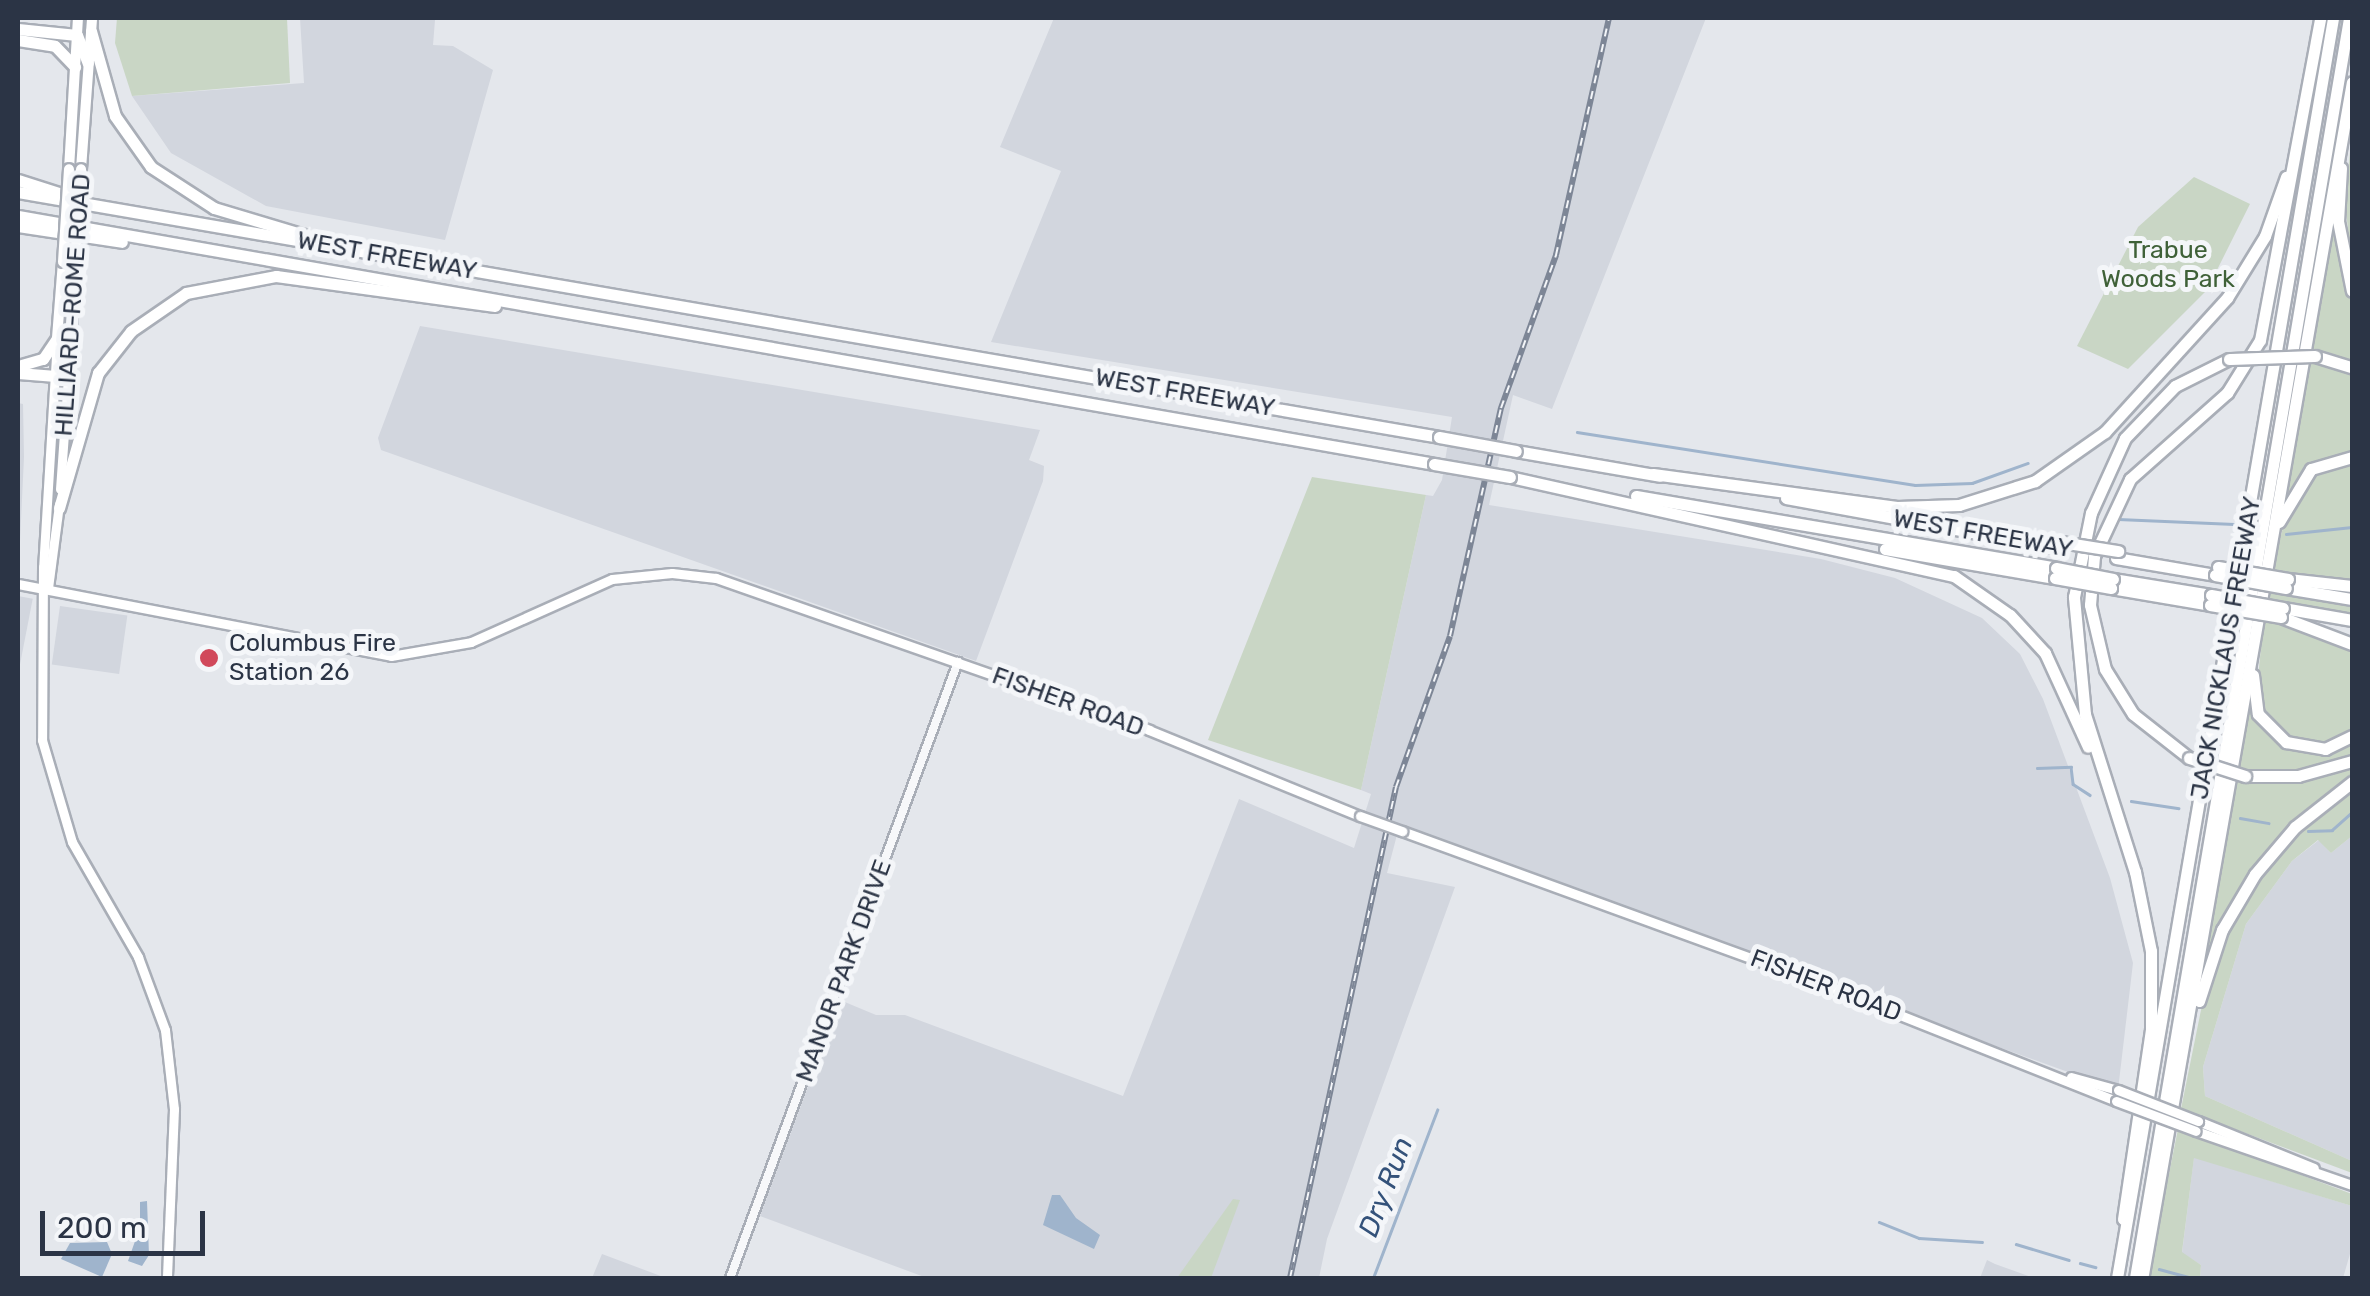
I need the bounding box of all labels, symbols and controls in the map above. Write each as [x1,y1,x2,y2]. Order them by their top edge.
street label: HILLIARD-ROME ROAD [49,173,97,437]
street label: WEST FREEWAY [294,225,480,287]
park label: Trabue Woods Park [2101,236,2235,295]
street label: WEST FREEWAY [1092,362,1278,424]
street label: JACK NICKLAUS FREEWAY [2185,494,2267,802]
street label: WEST FREEWAY [1890,503,2076,565]
place label: Columbus Fire Station 26 [229,629,396,688]
marker: Columbus Fire Station 26 [198,647,220,669]
street label: FISHER ROAD [988,661,1148,743]
street label: MANOR PARK DRIVE [790,856,898,1086]
street label: FISHER ROAD [1746,943,1906,1029]
water label: Dry Run [1352,1132,1420,1242]
scale bar [45,1191,210,1253]
text: 200 m [57,1210,147,1246]

